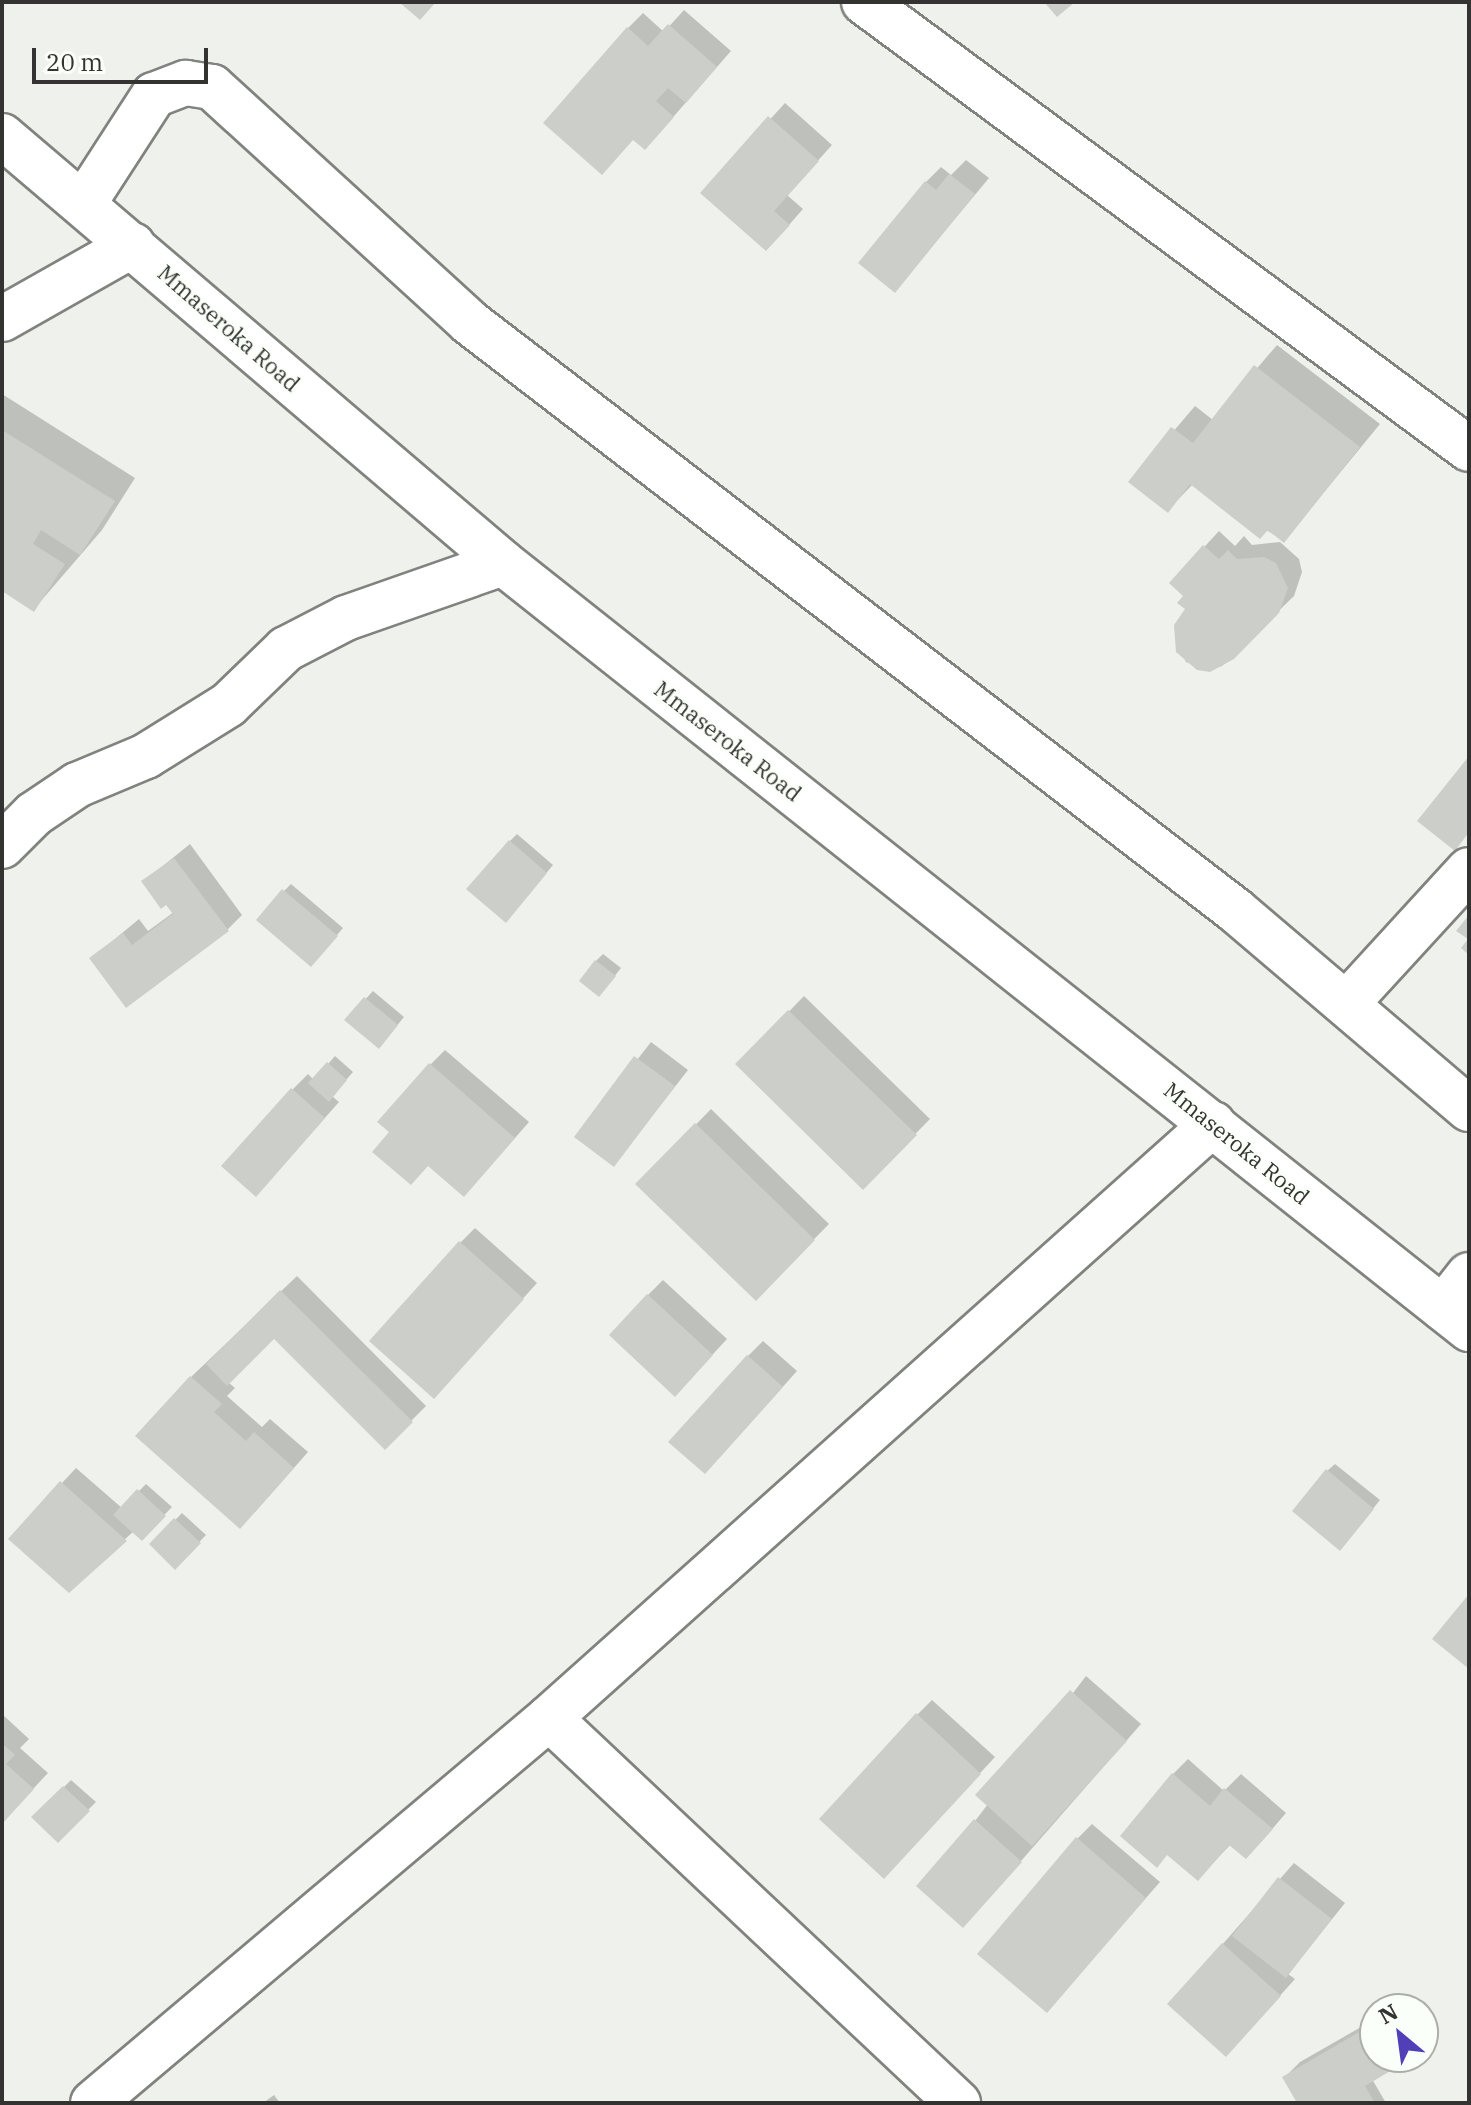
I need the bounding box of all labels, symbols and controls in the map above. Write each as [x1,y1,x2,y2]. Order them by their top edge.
scale bar [36,32,212,82]
text: 20 m [46,46,103,78]
street label: Mmaseroka Road [153,259,305,397]
street label: Mmaseroka Road [649,675,807,807]
street label: Mmaseroka Road [1159,1076,1315,1210]
north arrow [1359,1993,1439,2073]
text: N [1373,1996,1403,2030]

